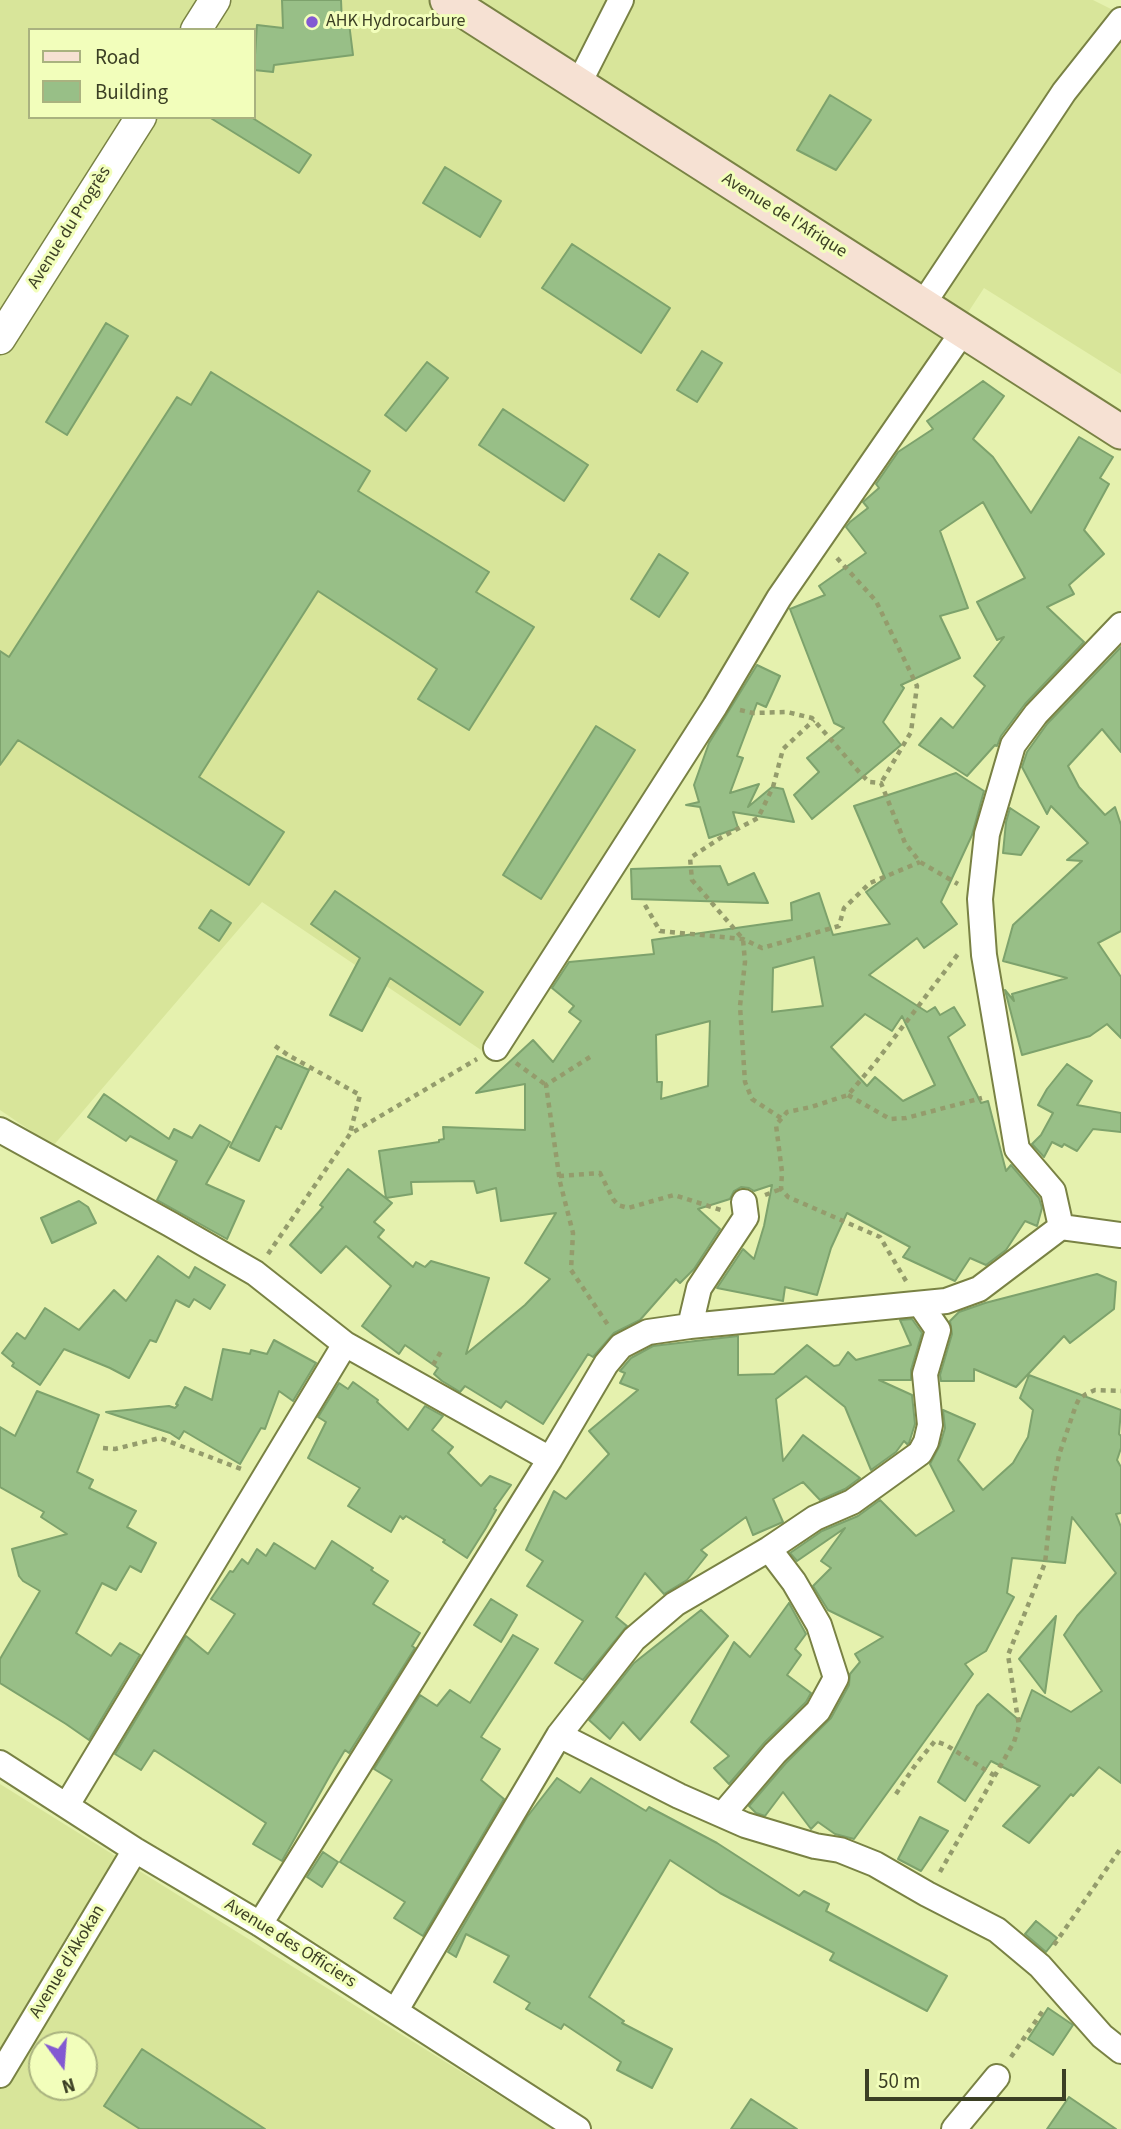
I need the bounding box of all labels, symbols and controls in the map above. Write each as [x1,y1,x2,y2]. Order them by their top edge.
place label: AHK Hydrocarbure [326,11,466,33]
marker: AHK Hydrocarbure [304,14,320,30]
legend [28,28,256,119]
text: Road [95,42,140,72]
text: Building [95,77,168,107]
street label: Avenue du Progrès [24,163,116,293]
street label: Avenue de l'Afrique [717,169,851,263]
street label: Avenue des Officiers [220,1895,360,1993]
street label: Avenue d'Akokan [26,1901,110,2023]
north arrow [28,2031,98,2101]
scale bar [869,2056,1070,2100]
text: 50 m [878,2066,920,2096]
text: N [59,2070,78,2099]

